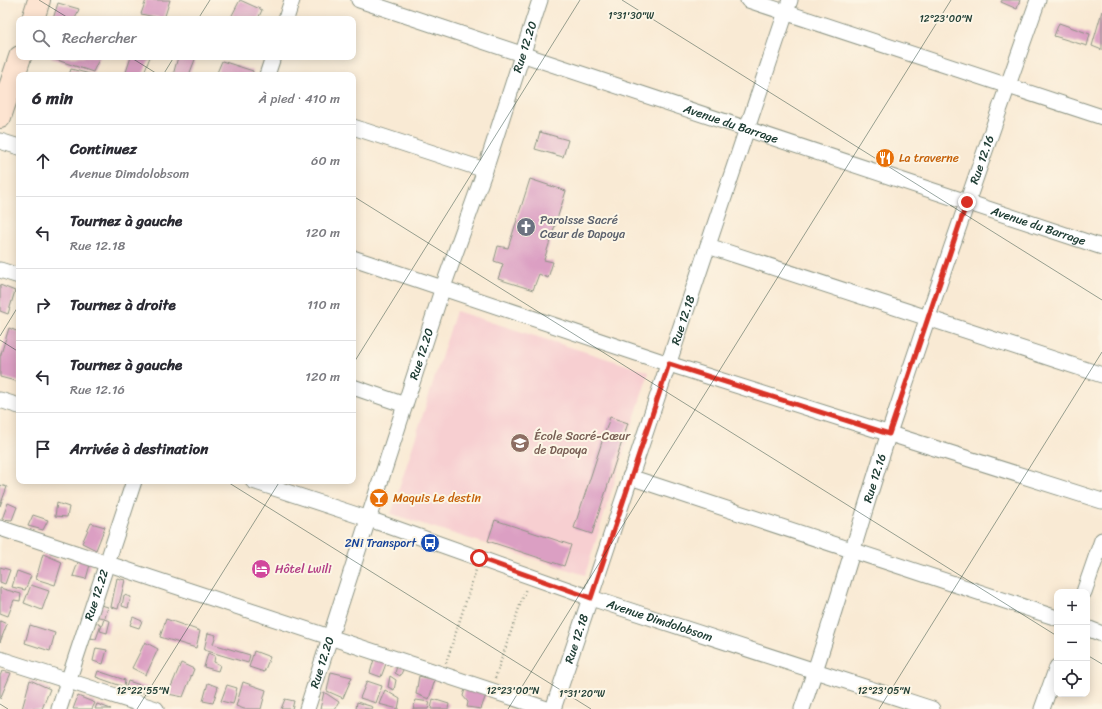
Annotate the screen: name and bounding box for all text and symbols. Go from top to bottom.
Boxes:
text: 1°31'30"W [608,7,654,25]
text: 12°23'00"N [919,10,973,28]
search box [16,16,356,60]
street label: Rue 12.20 [506,18,544,76]
text: Rechercher [62,25,137,51]
icon: search [30,27,52,49]
text: 6 min [32,83,73,113]
text: À pied · 410 m [259,87,340,110]
street label: Avenue du Barrage [680,97,781,150]
street label: Rue 12.16 [963,132,1001,187]
text: Continuez [70,136,137,162]
restaurant icon: La traverne [874,147,896,169]
place label: La traverne [899,147,959,169]
text: 60 m [311,149,340,172]
icon: ahead [32,150,54,172]
text: Avenue Dimdolobsom [70,162,189,185]
route end [958,193,976,211]
street label: Avenue du Barrage [987,199,1089,252]
text: Tournez à gauche [70,208,182,234]
place label: Paroisse Sacré Cœur de Dapoya [540,209,626,245]
church icon: Paroisse Sacré Cœur de Dapoya [515,216,537,238]
text: 120 m [305,221,340,244]
icon: left [32,222,54,244]
text: Rue 12.18 [70,234,125,257]
text: Tournez à droite [70,292,176,318]
street label: Rue 12.18 [664,292,702,348]
text: 110 m [307,293,340,316]
icon: right [32,294,54,316]
street label: Rue 12.20 [403,325,440,383]
text: Tournez à gauche [70,352,182,378]
text: 120 m [305,365,340,388]
icon: left [32,366,54,388]
text: Rue 12.16 [70,378,125,401]
place label: École Sacré-Cœur de Dapoya [534,425,631,461]
school or university icon: École Sacré-Cœur de Dapoya [509,432,531,454]
text: Arrivée à destination [70,436,208,462]
icon: arrive [32,438,54,460]
street label: Rue 12.16 [857,451,893,506]
bar icon: Maquis Le destin [368,487,390,509]
place label: Maquis Le destin [393,487,481,509]
place label: 2Ni Transport [345,532,417,554]
bus stop icon: 2Ni Transport [419,532,441,554]
route start [470,549,488,567]
hotel icon: Hôtel Lwili [250,558,272,580]
place label: Hôtel Lwili [275,558,332,580]
street label: Rue 12.22 [78,567,115,623]
map controls [1054,589,1090,697]
button: + [1054,589,1090,625]
street label: Avenue Dimdolobsom [603,593,716,648]
street label: Rue 12.18 [558,611,595,667]
button: − [1054,625,1090,661]
street label: Rue 12.20 [303,633,341,691]
button: locate [1054,661,1090,697]
text: 12°22'55"N [117,682,170,700]
text: 12°23'00"N [486,682,540,700]
text: 12°23'05"N [858,682,910,700]
text: 1°31'20"W [559,685,605,703]

